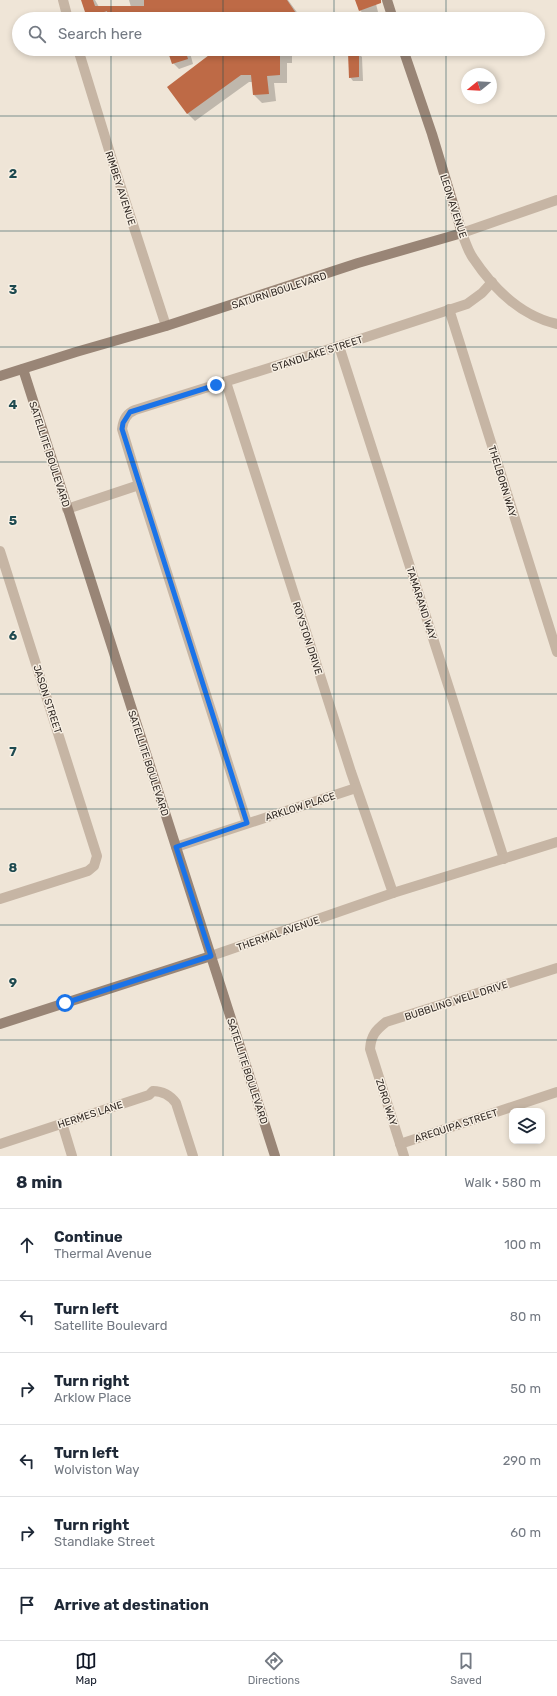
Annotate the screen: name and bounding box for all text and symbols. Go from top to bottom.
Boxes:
search box [12,12,545,56]
icon: search [26,23,48,45]
text: Search here [58,25,142,43]
north arrow [461,68,497,104]
street label: RIMBEY AVENUE [102,150,138,227]
text: 2 [9,166,17,181]
street label: LEON AVENUE [437,173,469,240]
street label: SATURN BOULEVARD [230,270,328,312]
text: 3 [9,282,18,297]
street label: STANDLAKE STREET [270,334,365,374]
route end [207,376,225,394]
text: 4 [9,397,18,412]
street label: SATELLITE BOULEVARD [26,400,72,509]
street label: THELBORN WAY [485,444,519,519]
text: 5 [9,513,17,528]
street label: TAMARAND WAY [404,565,439,642]
street label: ROYSTON DRIVE [290,600,324,676]
text: 6 [9,628,18,643]
street label: JASON STREET [30,663,64,735]
street label: SATELLITE BOULEVARD [125,709,171,818]
text: 7 [9,744,17,759]
street label: ARKLOW PLACE [264,790,337,824]
text: 8 [9,860,18,875]
street label: THERMAL AVENUE [235,914,321,954]
text: 9 [9,975,17,990]
street label: BUBBLING WELL DRIVE [403,979,509,1023]
route start [56,994,74,1012]
street label: SATELLITE BOULEVARD [224,1017,270,1126]
street label: ZORO WAY [373,1077,399,1128]
street label: HERMES LANE [56,1099,124,1131]
street label: AREQUIPA STREET [413,1107,500,1145]
map controls [509,1108,545,1144]
button: layers [509,1108,545,1144]
text: 8 min [16,1172,63,1192]
text: Walk · 580 m [464,1175,541,1190]
text: Continue [54,1228,123,1246]
icon: ahead [16,1234,38,1256]
text: 100 m [504,1237,541,1252]
text: Thermal Avenue [54,1246,152,1261]
text: Turn left [54,1300,119,1318]
icon: left [16,1306,38,1328]
text: 80 m [510,1309,541,1324]
text: Satellite Boulevard [54,1318,167,1333]
text: Turn right [54,1372,129,1390]
icon: right [16,1378,38,1400]
text: 50 m [510,1381,541,1396]
text: Arklow Place [54,1390,131,1405]
text: Turn left [54,1444,119,1462]
icon: left [16,1450,38,1472]
text: 290 m [503,1453,541,1468]
text: Wolviston Way [54,1462,139,1477]
text: Turn right [54,1516,129,1534]
icon: right [16,1522,38,1544]
text: 60 m [510,1525,541,1540]
text: Standlake Street [54,1534,155,1549]
icon: arrive [16,1594,38,1616]
text: Arrive at destination [54,1596,209,1614]
tab: Map [75,1650,97,1687]
tab: Directions [248,1650,300,1687]
tab: Saved [450,1650,482,1687]

